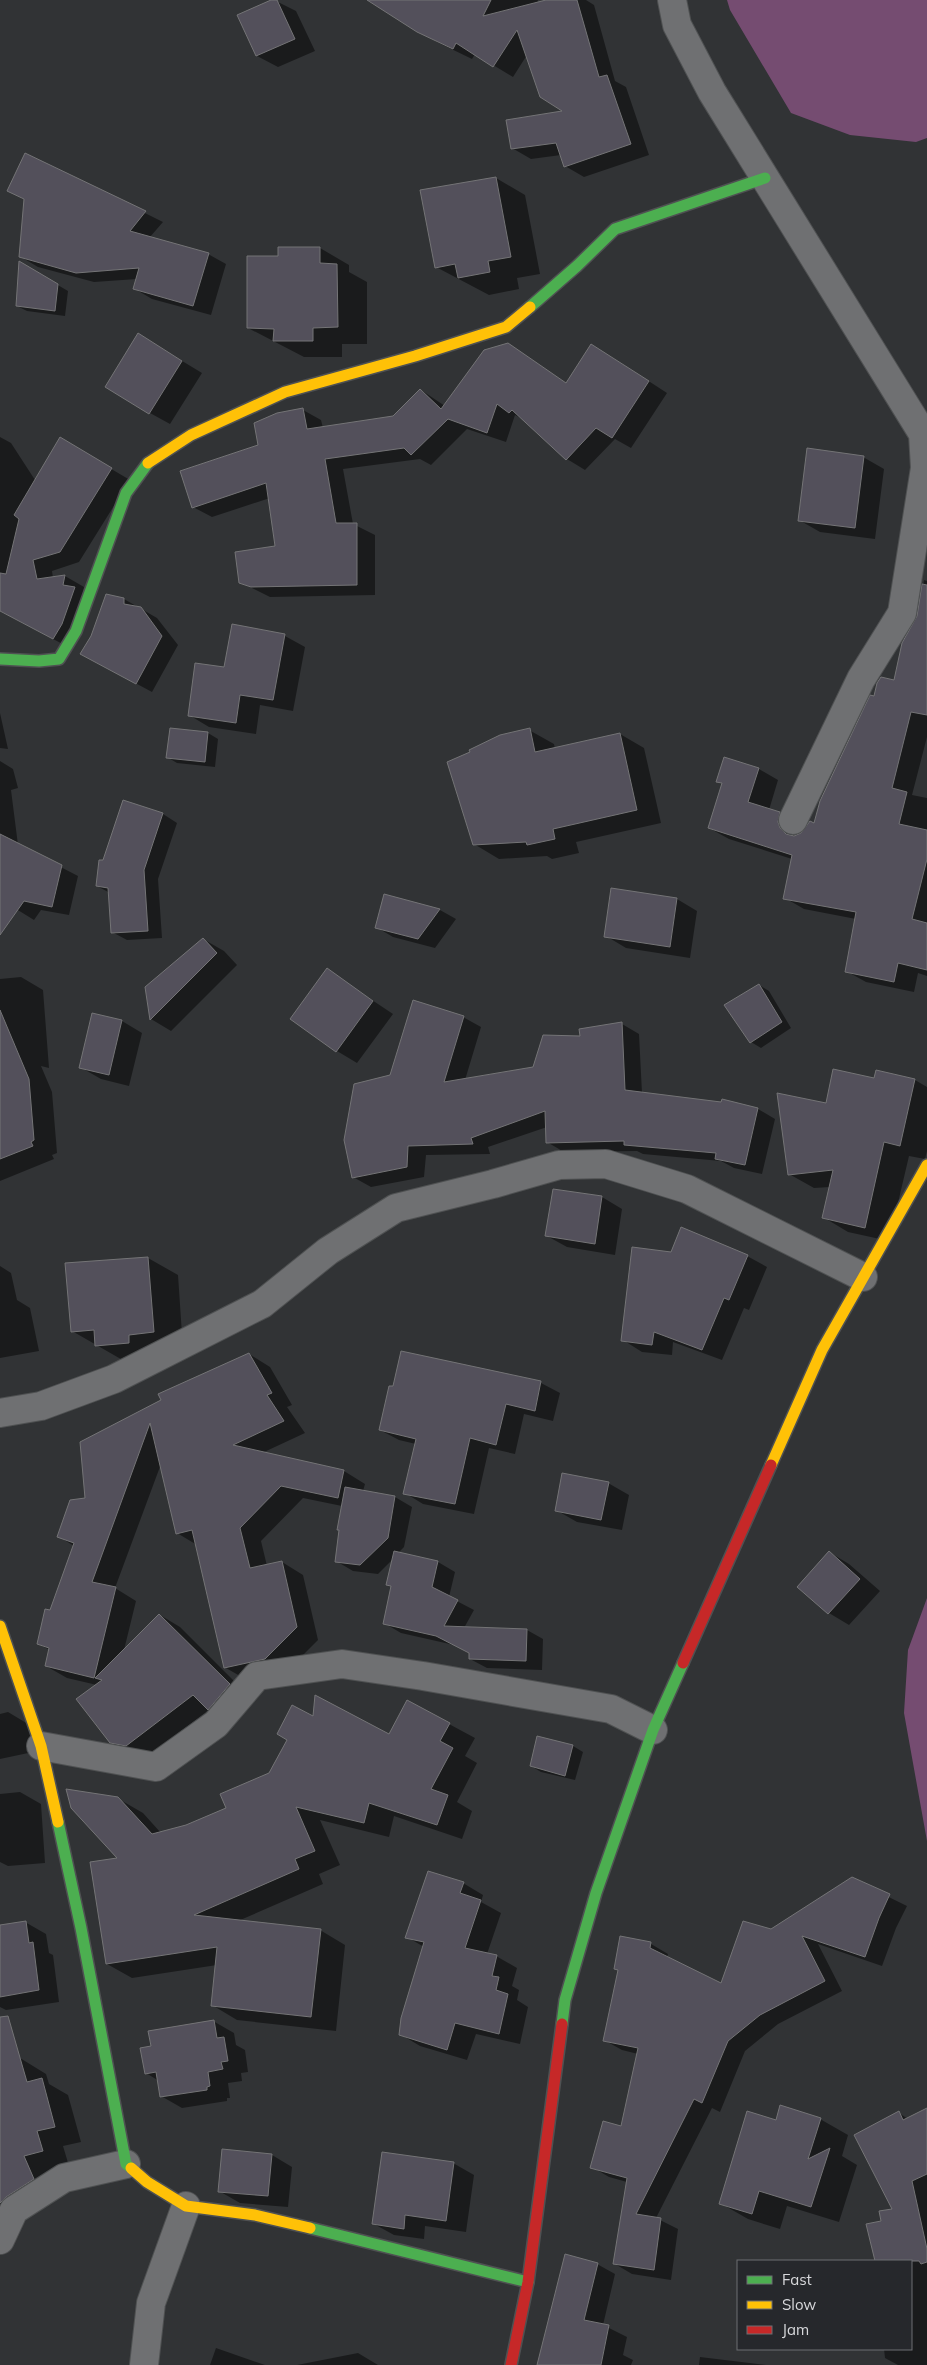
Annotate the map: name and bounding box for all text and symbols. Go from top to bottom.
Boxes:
legend [737,2260,912,2350]
text: Fast [782,2270,812,2289]
text: Slow [782,2295,816,2314]
text: Jam [782,2320,809,2339]

